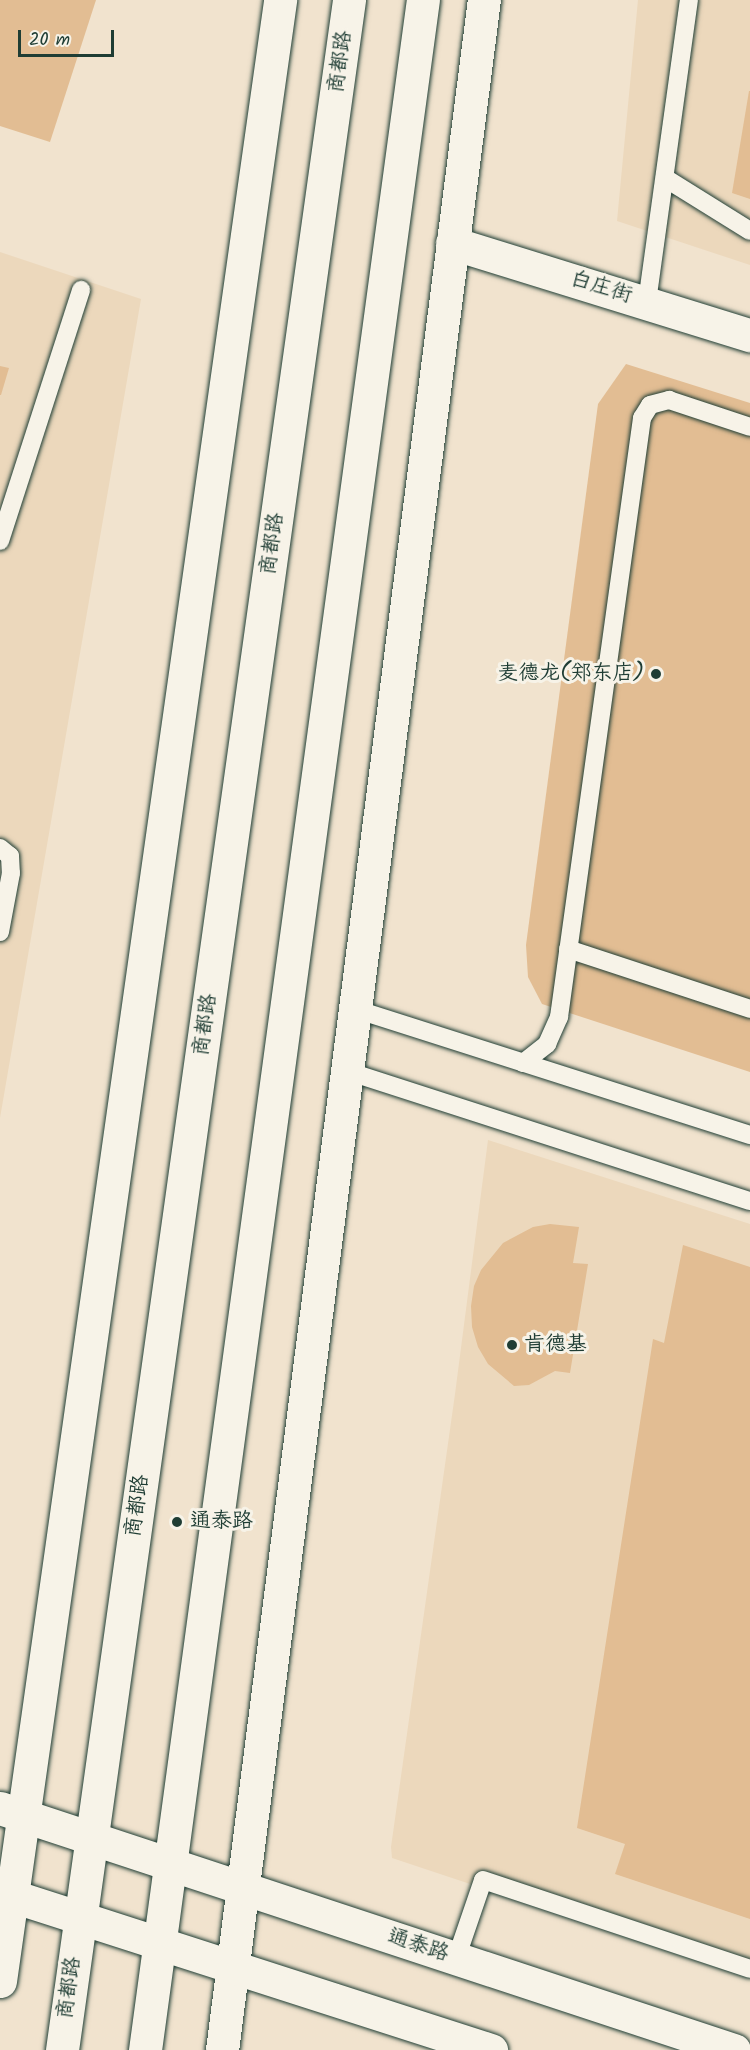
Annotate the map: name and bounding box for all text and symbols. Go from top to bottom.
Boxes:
scale bar [21,18,117,56]
text: 20 m [29,26,70,55]
street label: 商都路 [324,29,358,95]
street label: 白庄街 [567,267,635,309]
street label: 商都路 [256,511,290,577]
place label: 麦德龙(郑东店) [497,661,644,687]
marker: 麦德龙(郑东店) [649,667,663,681]
street label: 商都路 [189,992,223,1058]
place label: 肯德基 [524,1332,587,1358]
marker: 肯德基 [505,1338,519,1352]
street label: 商都路 [121,1473,155,1539]
place label: 通泰路 [190,1509,253,1535]
marker: 通泰路 [168,1513,186,1531]
street label: 通泰路 [384,1924,452,1968]
street label: 商都路 [53,1955,87,2021]

